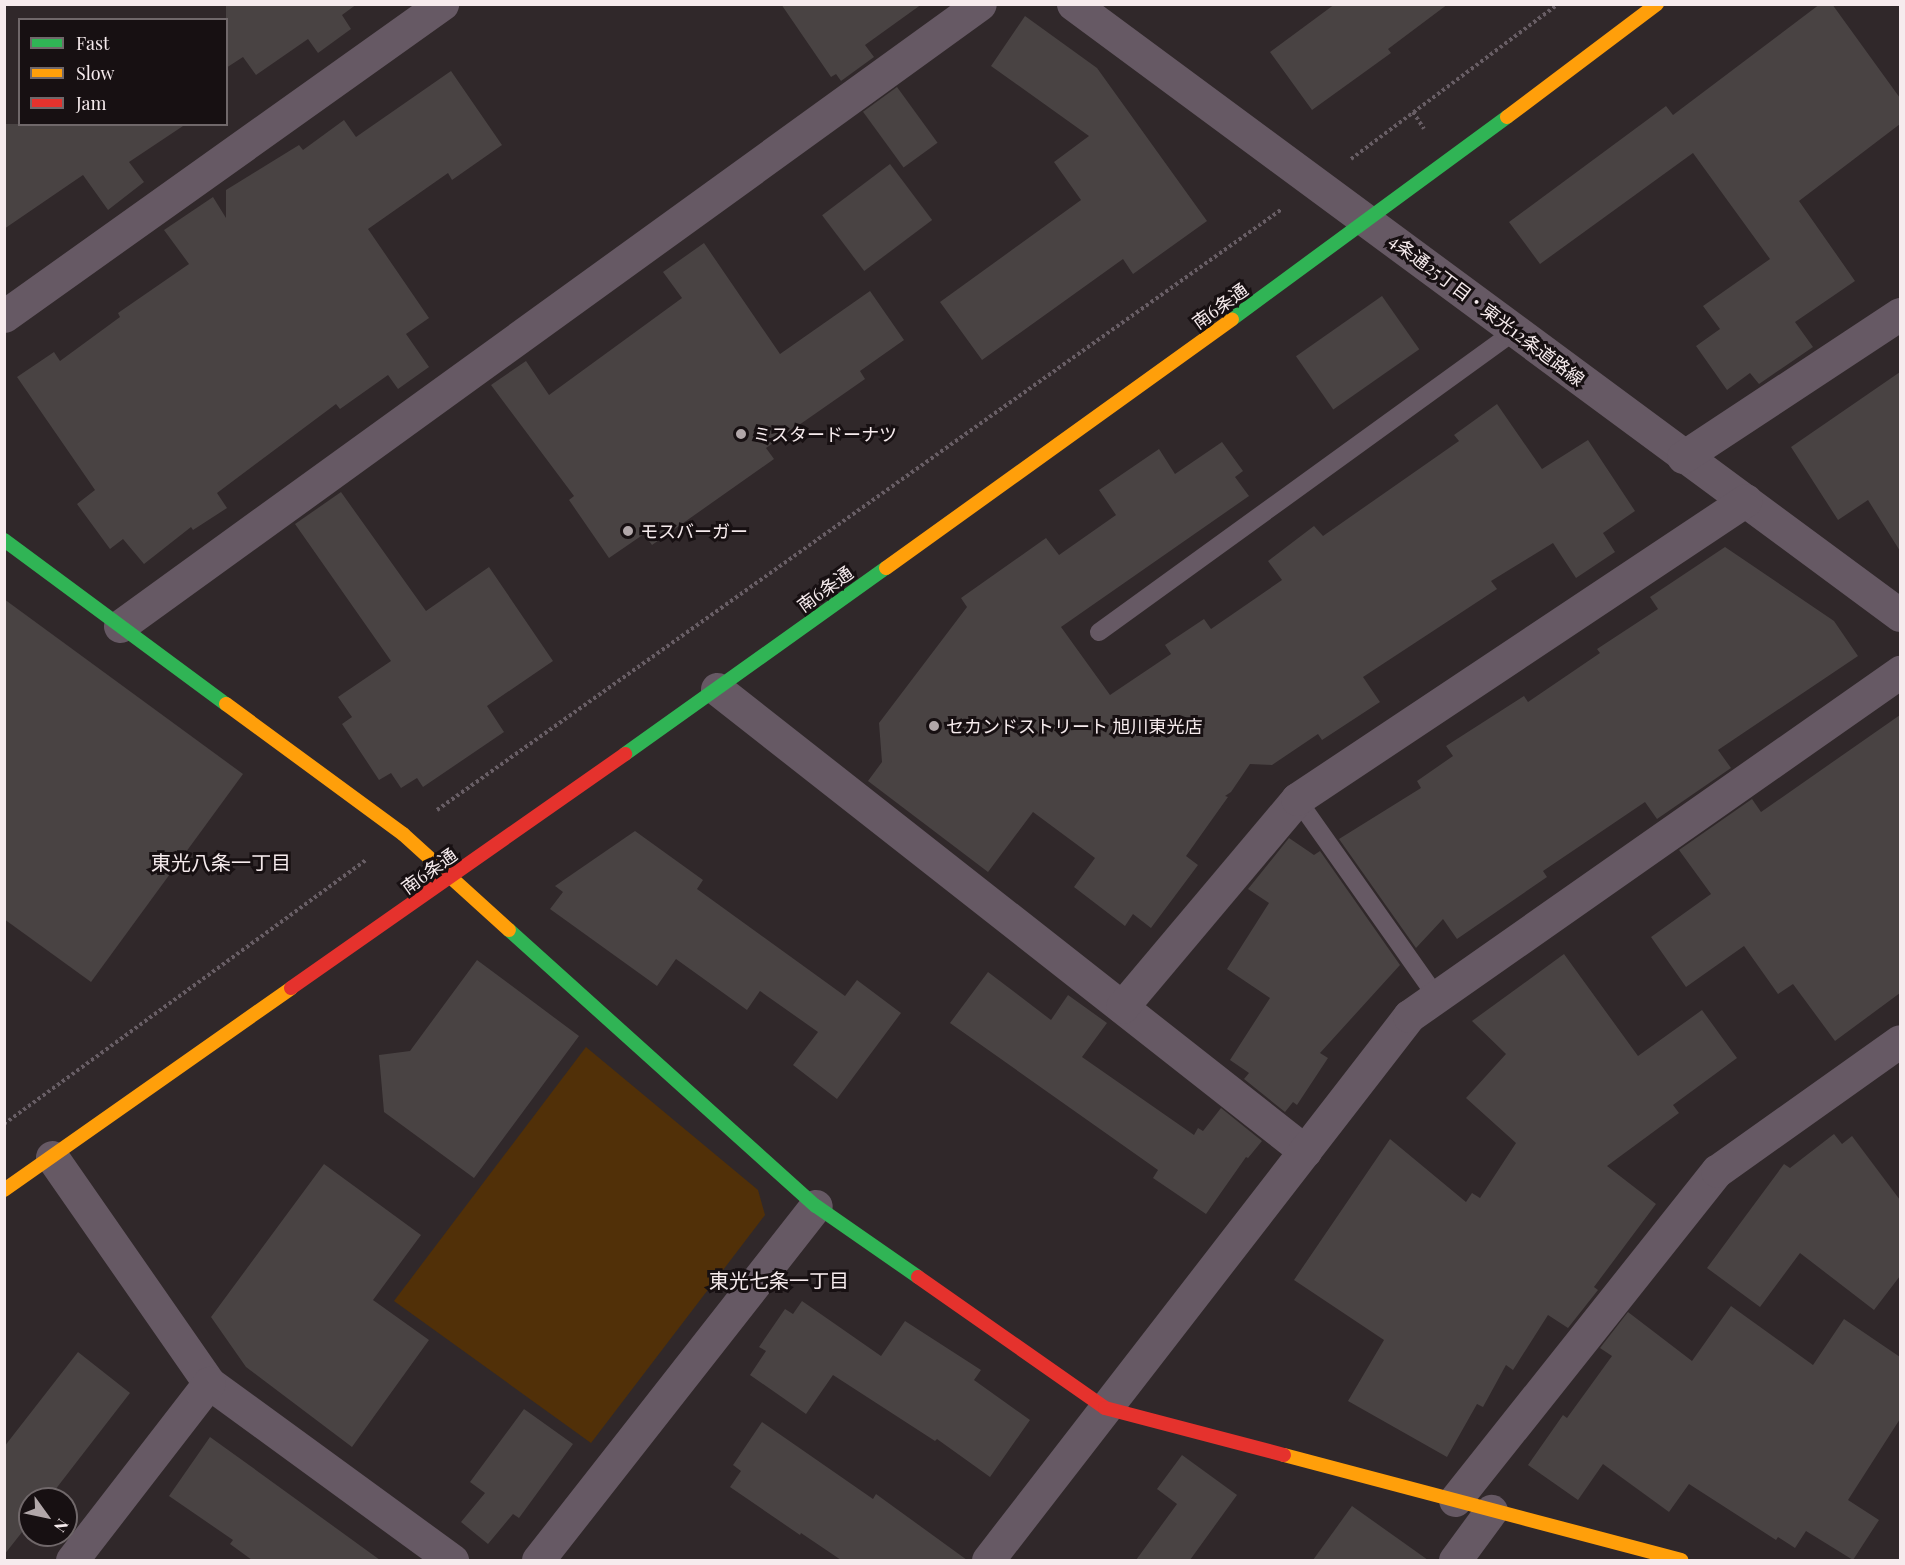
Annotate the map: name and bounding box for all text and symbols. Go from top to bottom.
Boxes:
legend [18,18,228,126]
text: Fast [76,31,109,55]
text: Slow [76,61,114,85]
text: Jam [76,91,106,115]
street label: 4条通25丁目・東光12条道路線 [1385,230,1589,390]
street label: 南6条通 [1188,279,1252,333]
place label: ミスタードーナツ [753,423,897,445]
marker: ミスタードーナツ [734,427,748,441]
place label: モスバーガー [640,520,748,542]
marker: モスバーガー [621,524,635,538]
street label: 南6条通 [793,562,857,616]
place label: セカンドストリート 旭川東光店 [946,715,1202,737]
marker: セカンドストリート 旭川東光店 [927,719,941,733]
street label: 南6条通 [397,844,461,898]
district label: 東光八条一丁目 [151,849,291,873]
district label: 東光七条一丁目 [709,1267,849,1291]
north arrow [18,1487,78,1547]
text: N [50,1515,74,1537]

